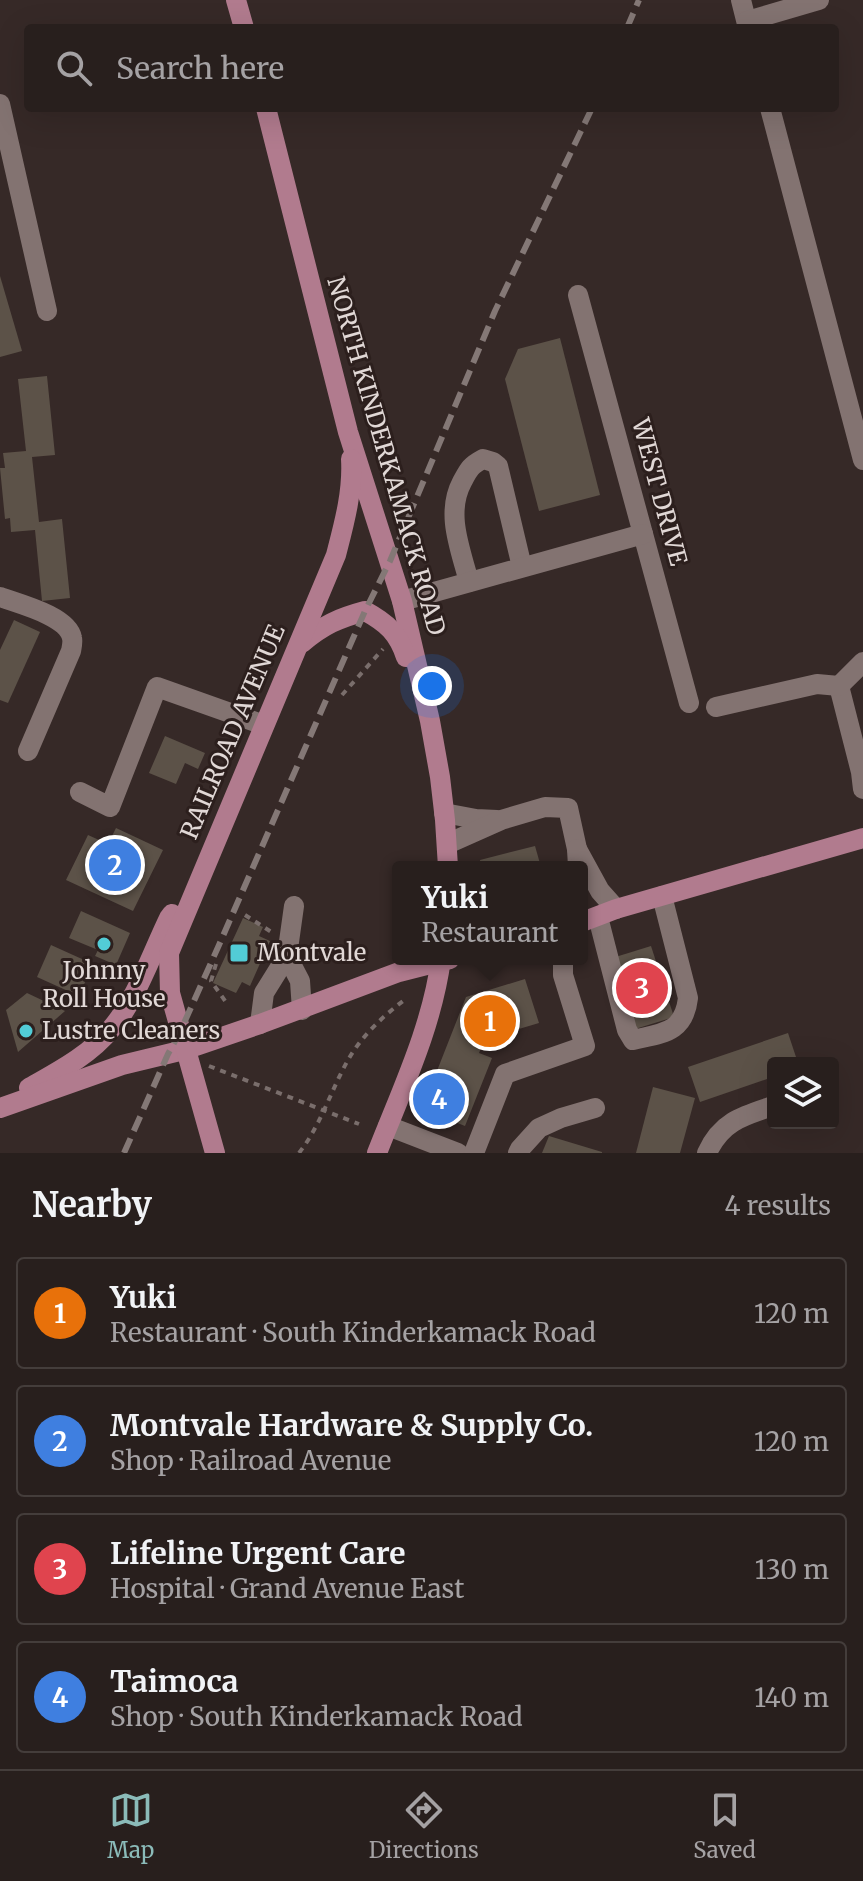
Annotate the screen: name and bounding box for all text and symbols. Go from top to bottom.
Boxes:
search box [24,24,839,112]
icon: search [52,46,96,90]
text: Search here [116,49,284,87]
street label: NORTH KINDERKAMACK ROAD [320,273,453,639]
street label: WEST DRIVE [625,414,694,570]
street label: RAILROAD AVENUE [173,619,292,844]
your location [412,666,452,706]
pin: 2 [89,835,141,895]
popup [392,861,588,965]
text: Yuki [422,878,488,916]
text: Restaurant [422,916,558,949]
marker: Johnny Roll House [95,935,113,953]
place label: Montvale [257,937,366,968]
marker: Montvale [228,942,250,964]
place label: Johnny Roll House [42,955,166,1014]
pin: 3 [616,958,668,1018]
pin: 1 [464,991,516,1051]
place label: Lustre Cleaners [42,1015,220,1046]
marker: Lustre Cleaners [17,1022,35,1040]
map controls [767,1057,839,1129]
button: layers [767,1057,839,1129]
pin: 4 [413,1069,465,1129]
text: Nearby [32,1184,152,1226]
text: 4 results [724,1189,831,1222]
text: Yuki [110,1278,177,1316]
text: 1 [54,1297,66,1330]
text: 120 m [754,1297,829,1330]
text: Restaurant · South Kinderkamack Road [110,1316,596,1349]
text: Montvale Hardware & Supply Co. [110,1406,593,1444]
text: 2 [52,1425,68,1458]
text: 120 m [754,1425,829,1458]
text: Shop · Railroad Avenue [110,1444,391,1477]
text: Lifeline Urgent Care [110,1534,405,1572]
text: 3 [53,1553,67,1586]
text: 130 m [755,1553,829,1586]
text: Hospital · Grand Avenue East [110,1572,464,1605]
text: Taimoca [110,1662,239,1700]
text: 4 [52,1681,68,1714]
text: 140 m [754,1681,829,1714]
text: Shop · South Kinderkamack Road [110,1700,523,1733]
tab: Map [107,1788,154,1864]
tab: Directions [369,1788,479,1864]
tab: Saved [693,1788,756,1864]

